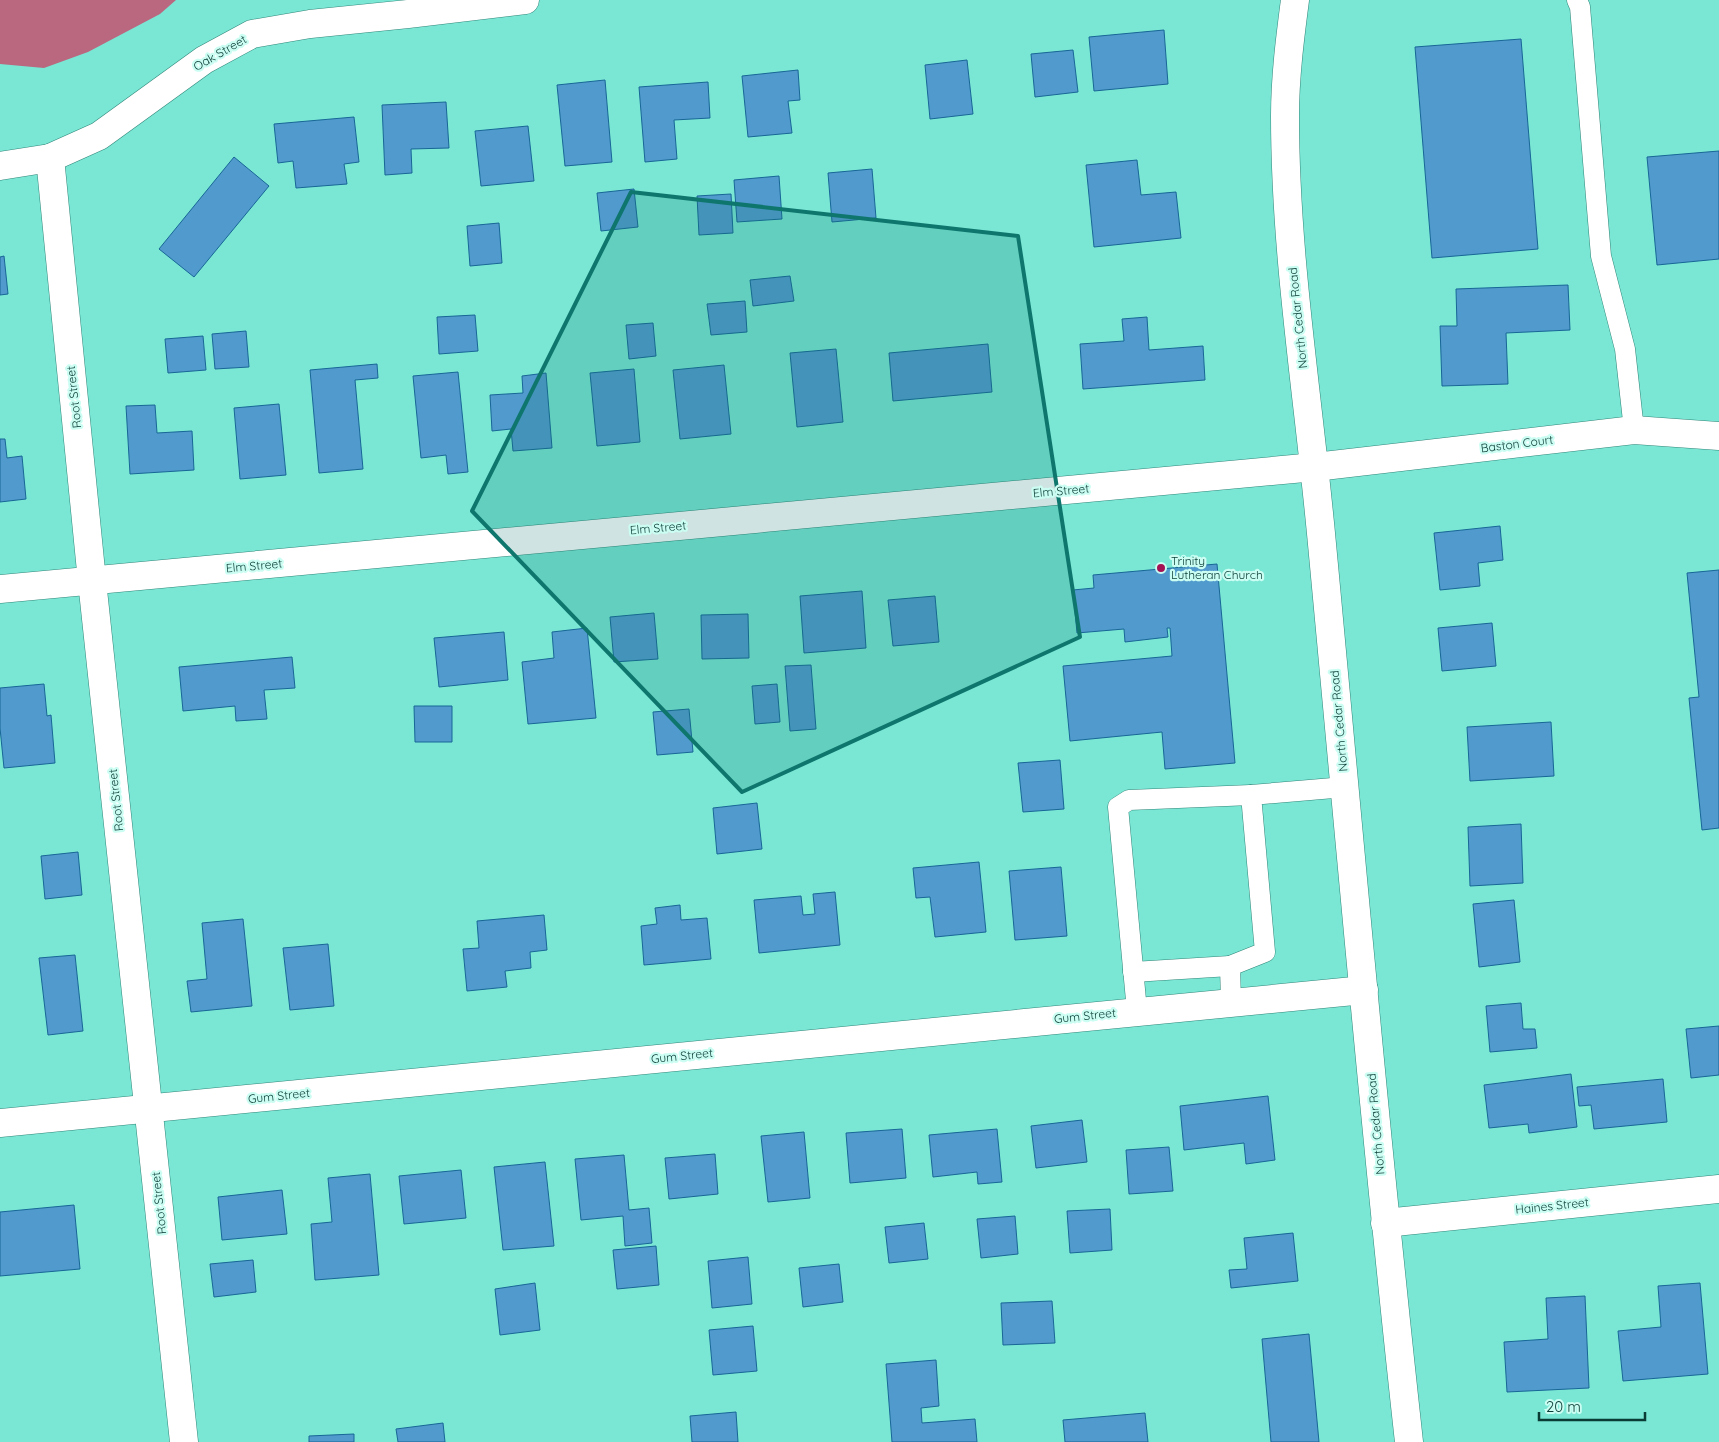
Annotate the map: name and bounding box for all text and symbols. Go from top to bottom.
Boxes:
street label: Oak Street [190,31,249,74]
street label: North Cedar Road [1285,267,1310,369]
street label: Root Street [63,365,84,429]
street label: Baston Court [1480,432,1554,455]
street label: Elm Street [1032,481,1090,500]
street label: Elm Street [629,518,687,537]
place label: Trinity Lutheran Church [1171,553,1263,582]
street label: Elm Street [225,556,283,575]
marker: Trinity Lutheran Church [1155,562,1167,574]
street label: North Cedar Road [1327,670,1350,772]
street label: Root Street [105,768,126,832]
street label: Gum Street [1053,1005,1117,1026]
street label: Gum Street [650,1045,714,1066]
street label: North Cedar Road [1364,1073,1387,1175]
street label: Gum Street [247,1085,311,1106]
street label: Root Street [148,1171,169,1235]
street label: Haines Street [1514,1194,1589,1217]
scale bar [1539,1390,1645,1422]
text: 20 m [1546,1397,1581,1416]

